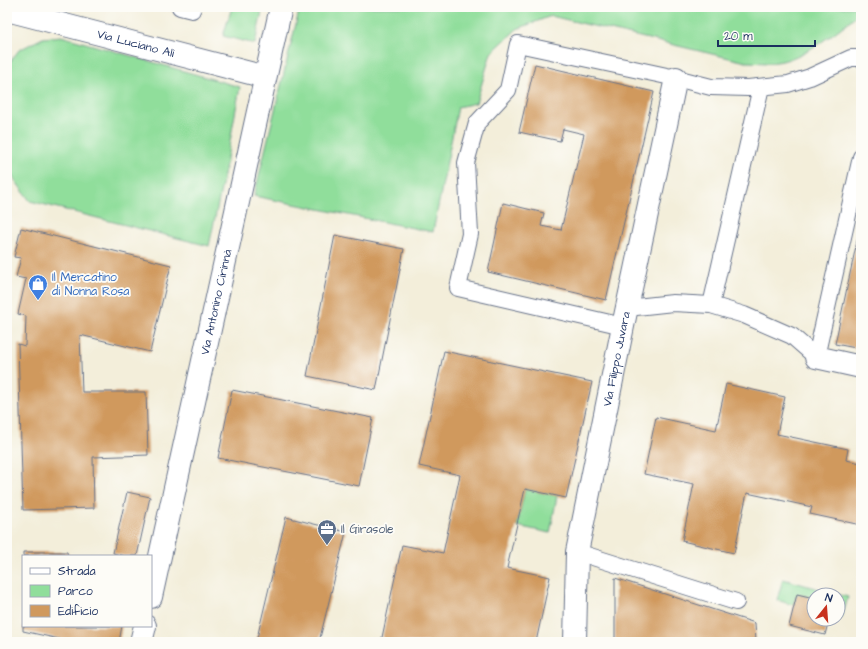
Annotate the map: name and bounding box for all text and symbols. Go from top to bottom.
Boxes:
scale bar [718,22,815,48]
street label: Via Luciano Alì [95,25,176,62]
text: 20 m [724,28,753,45]
street label: Via Antonino Cirinnà [196,248,236,357]
place label: Il Mercatino di Nonna Rosa [52,269,129,300]
shop icon: Il Mercatino di Nonna Rosa [27,273,49,301]
street label: Via Filippo Juvara [598,310,634,408]
office icon: Il Girasole [316,518,338,546]
place label: Il Girasole [341,521,394,538]
legend [22,555,152,627]
text: Strada [58,563,96,580]
text: Parco [58,583,93,600]
north arrow [806,587,846,627]
text: N [823,590,834,606]
text: Edificio [58,603,98,620]

